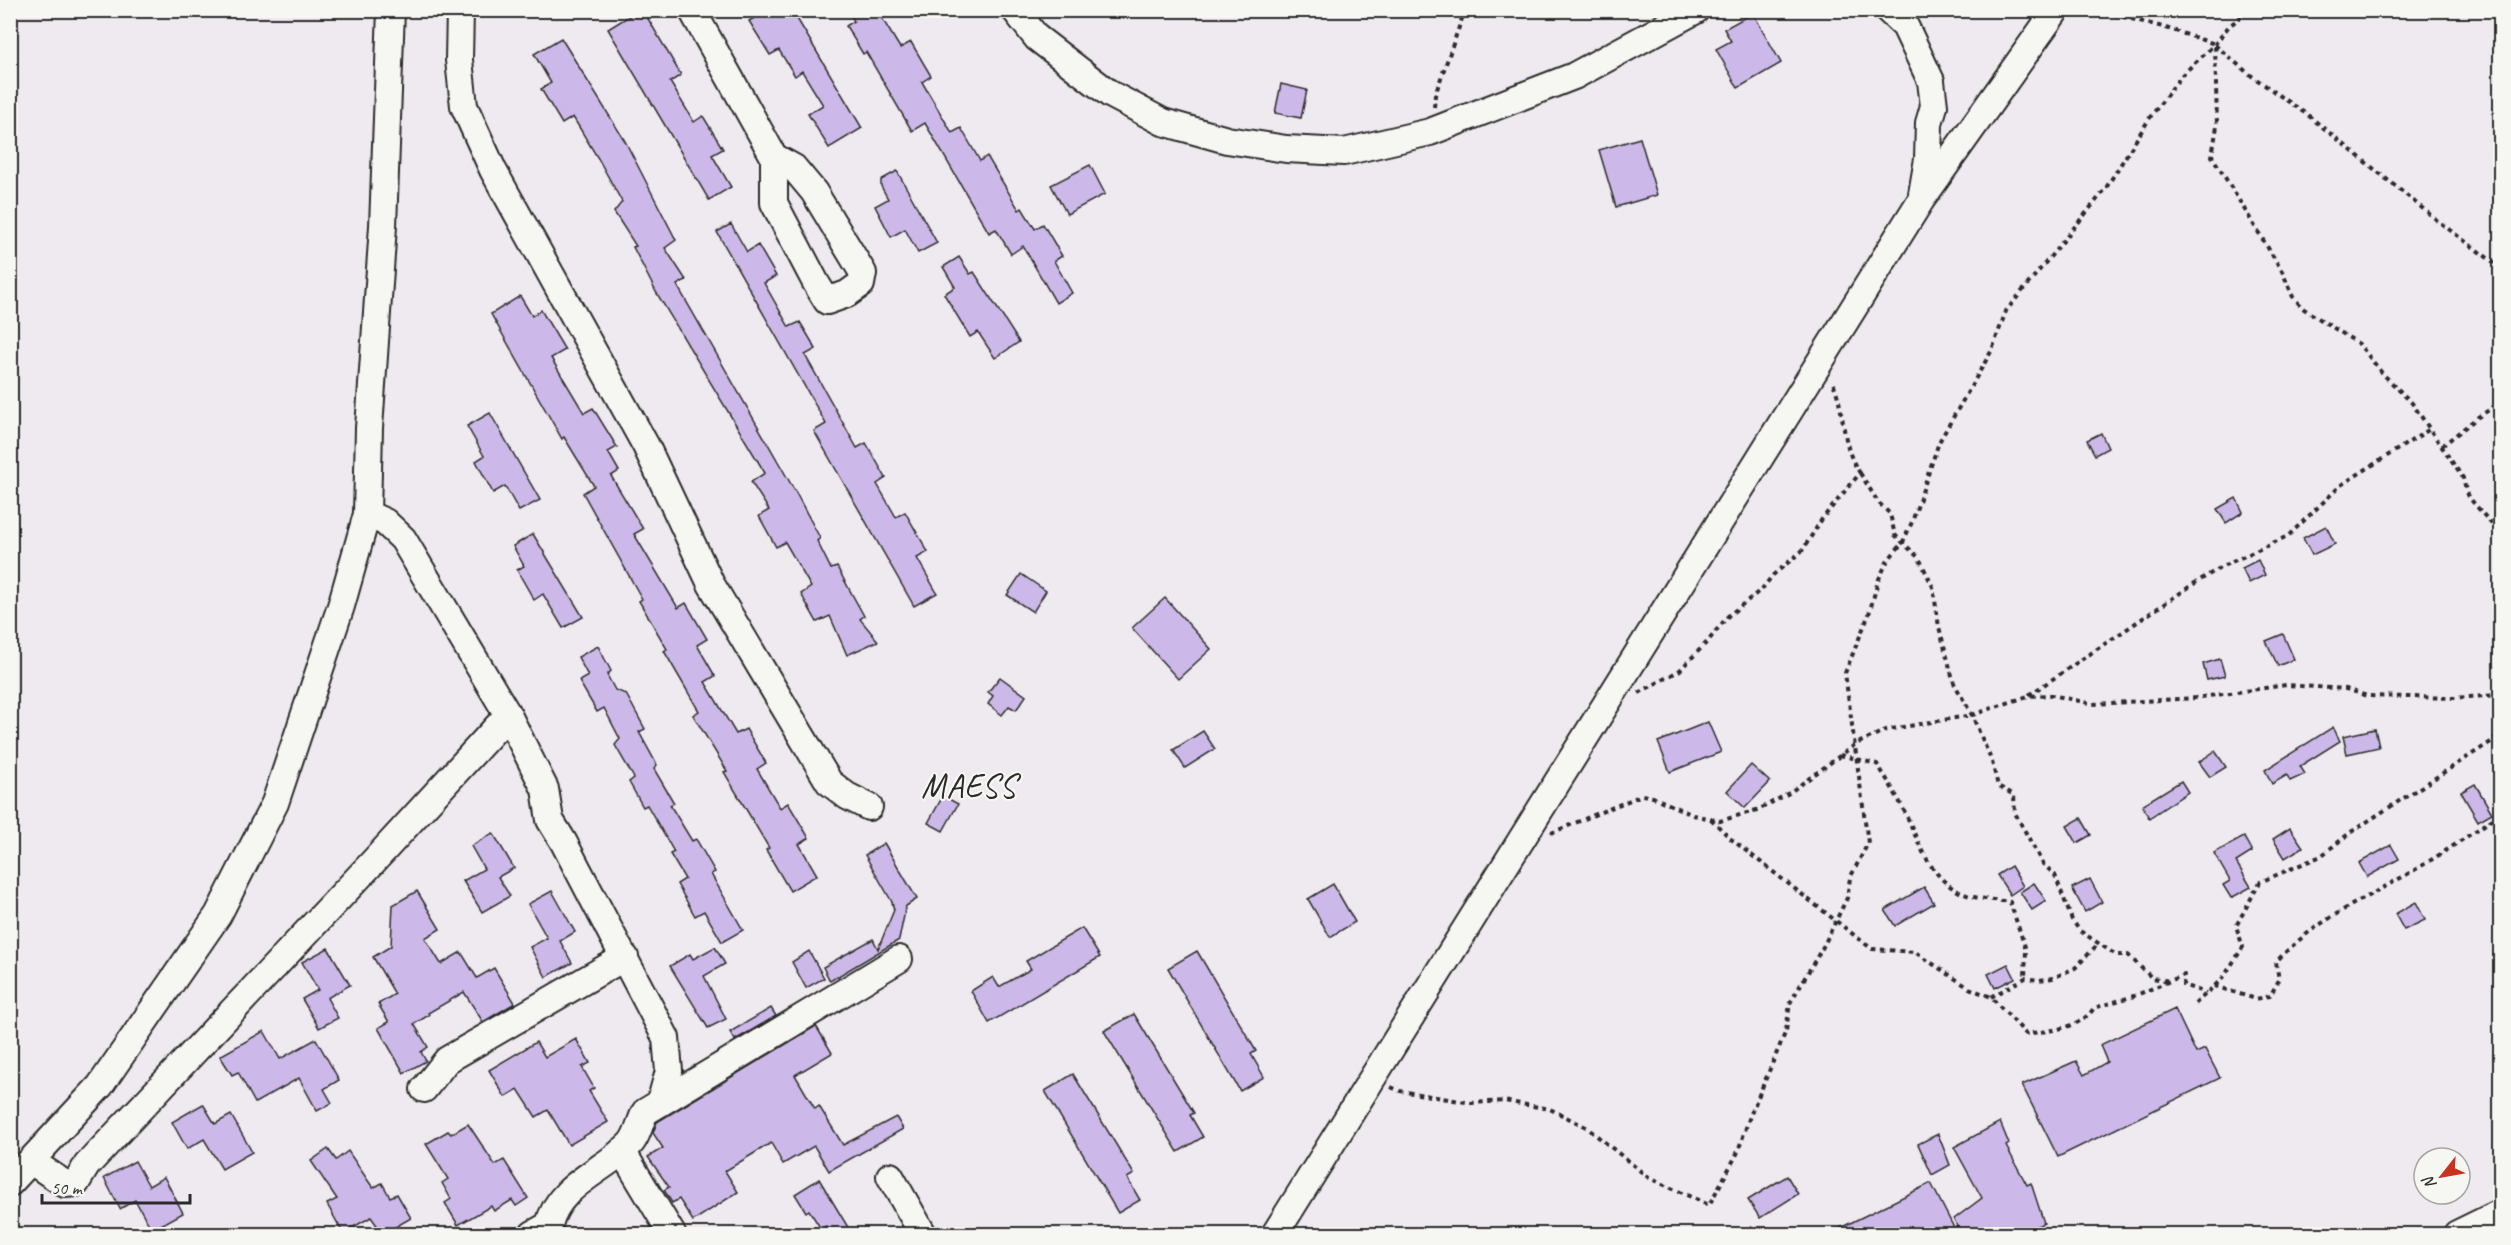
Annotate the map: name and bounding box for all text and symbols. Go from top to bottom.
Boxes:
district label: MAESS [921,765,1021,807]
north arrow [2412,1146,2472,1206]
scale bar [42,1167,190,1205]
text: N [2417,1171,2441,1193]
text: 50 m [51,1177,84,1199]

